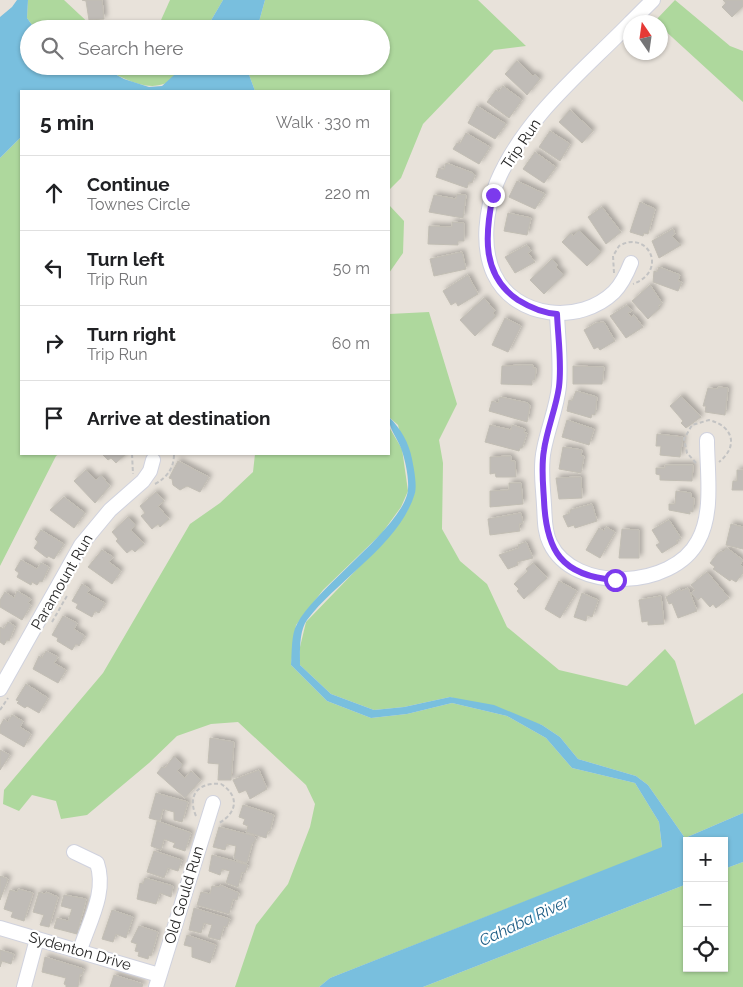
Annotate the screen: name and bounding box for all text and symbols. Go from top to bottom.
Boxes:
north arrow [623,15,668,60]
search box [20,20,390,75]
icon: search [38,34,66,62]
text: Search here [78,37,184,59]
text: 5 min [40,110,94,135]
text: Walk · 330 m [276,113,370,132]
street label: Trip Run [498,115,544,173]
text: Continue [87,173,170,195]
icon: ahead [40,179,68,207]
text: 220 m [325,184,370,203]
route end [482,184,505,207]
text: Townes Circle [87,195,190,214]
text: Turn left [87,248,164,270]
icon: left [40,254,68,282]
text: 50 m [333,259,370,278]
text: Trip Run [87,270,148,289]
text: Turn right [87,323,176,345]
icon: right [40,329,68,357]
text: 60 m [332,334,370,353]
text: Trip Run [87,345,148,364]
icon: arrive [40,404,68,432]
text: Arrive at destination [87,407,271,429]
street label: Paramount Run [27,531,97,633]
route start [604,569,627,592]
map controls [683,837,728,972]
button: + [683,837,728,882]
street label: Old Gould Run [161,844,207,946]
button: − [683,882,728,927]
water label: Cahaba River [476,892,572,950]
button: locate [683,927,728,972]
street label: Sydenton Drive [27,928,133,974]

